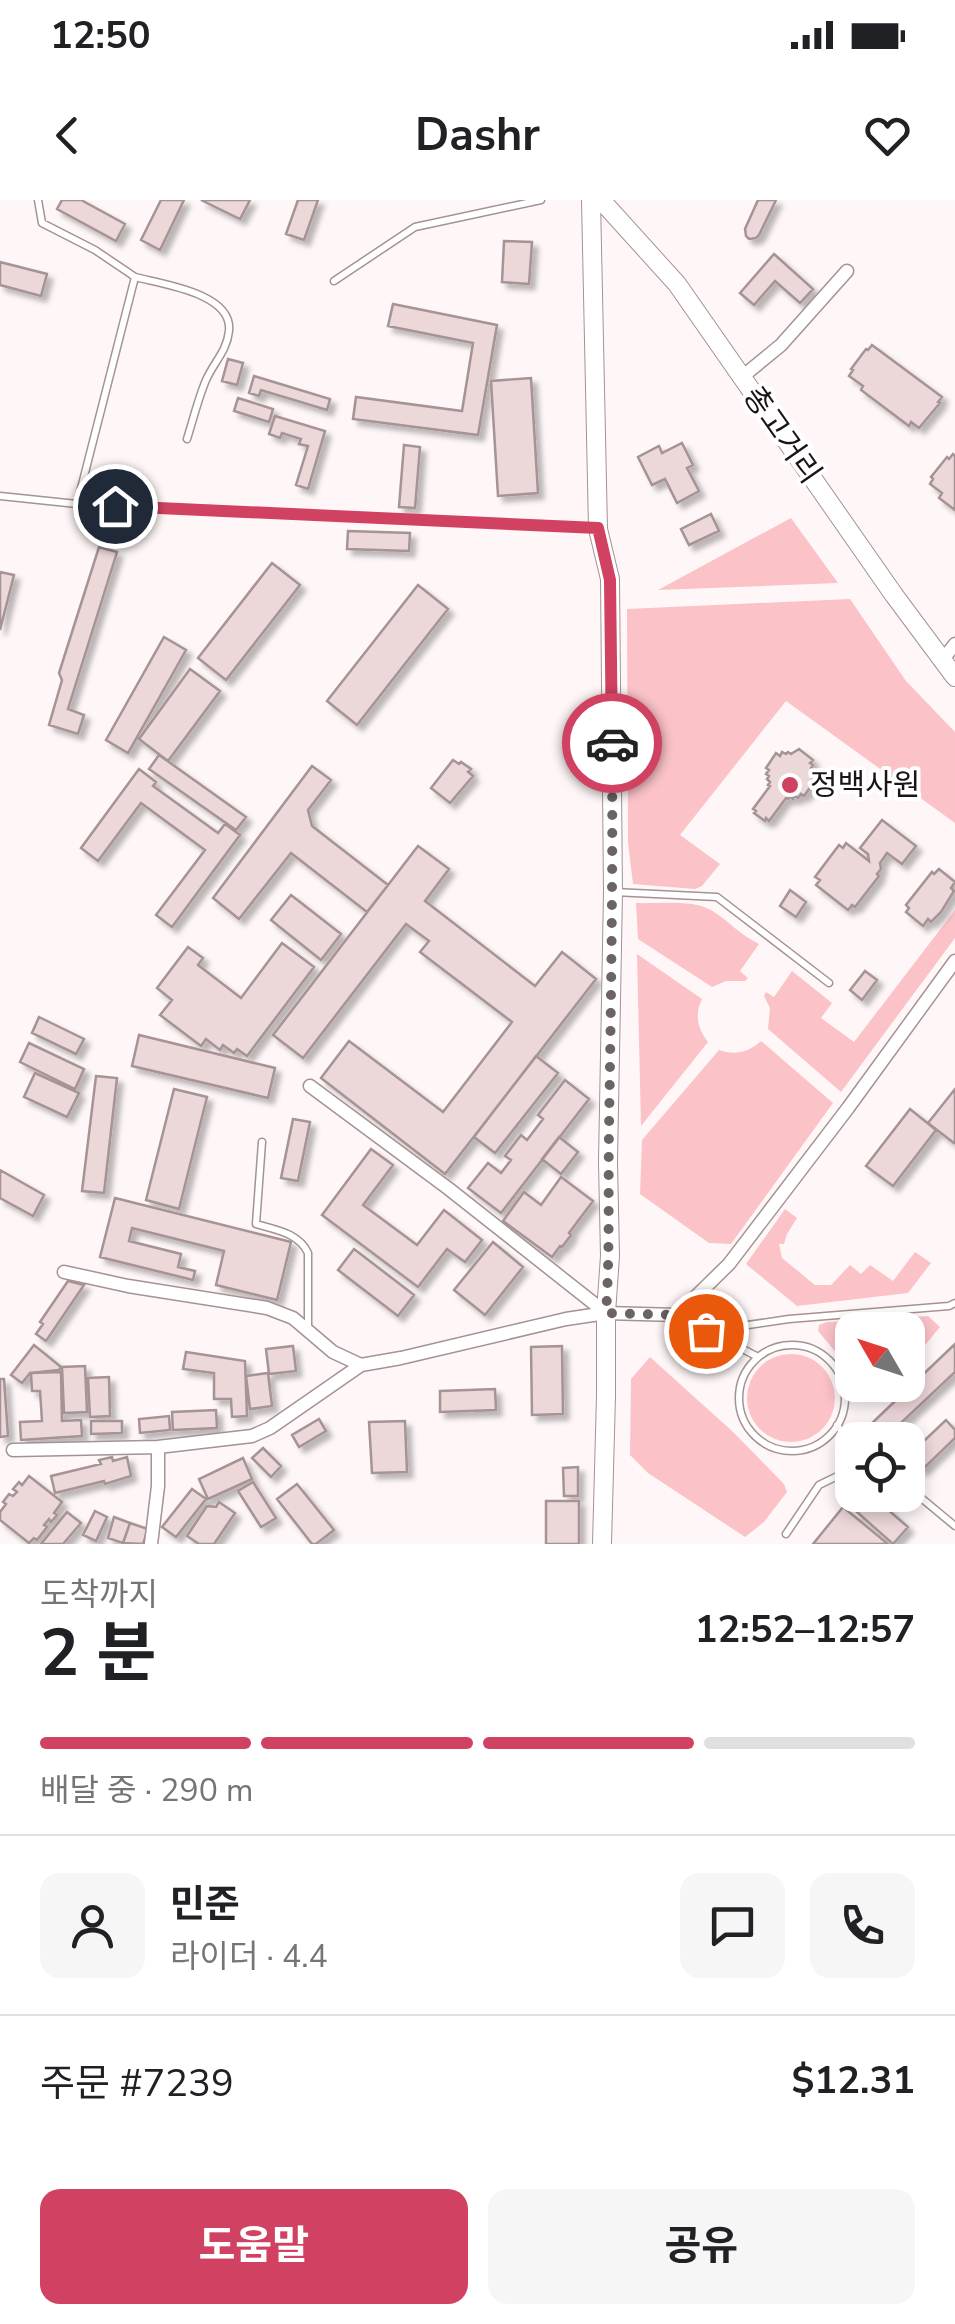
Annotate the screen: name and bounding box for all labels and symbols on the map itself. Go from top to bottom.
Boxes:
street label: 총고거리 [734,378,830,492]
pin [73,464,158,549]
courier [562,693,662,793]
place label: 정백사원 [810,765,920,806]
marker: 정백사원 [779,774,801,796]
pin [664,1289,749,1374]
north arrow [835,1312,925,1402]

